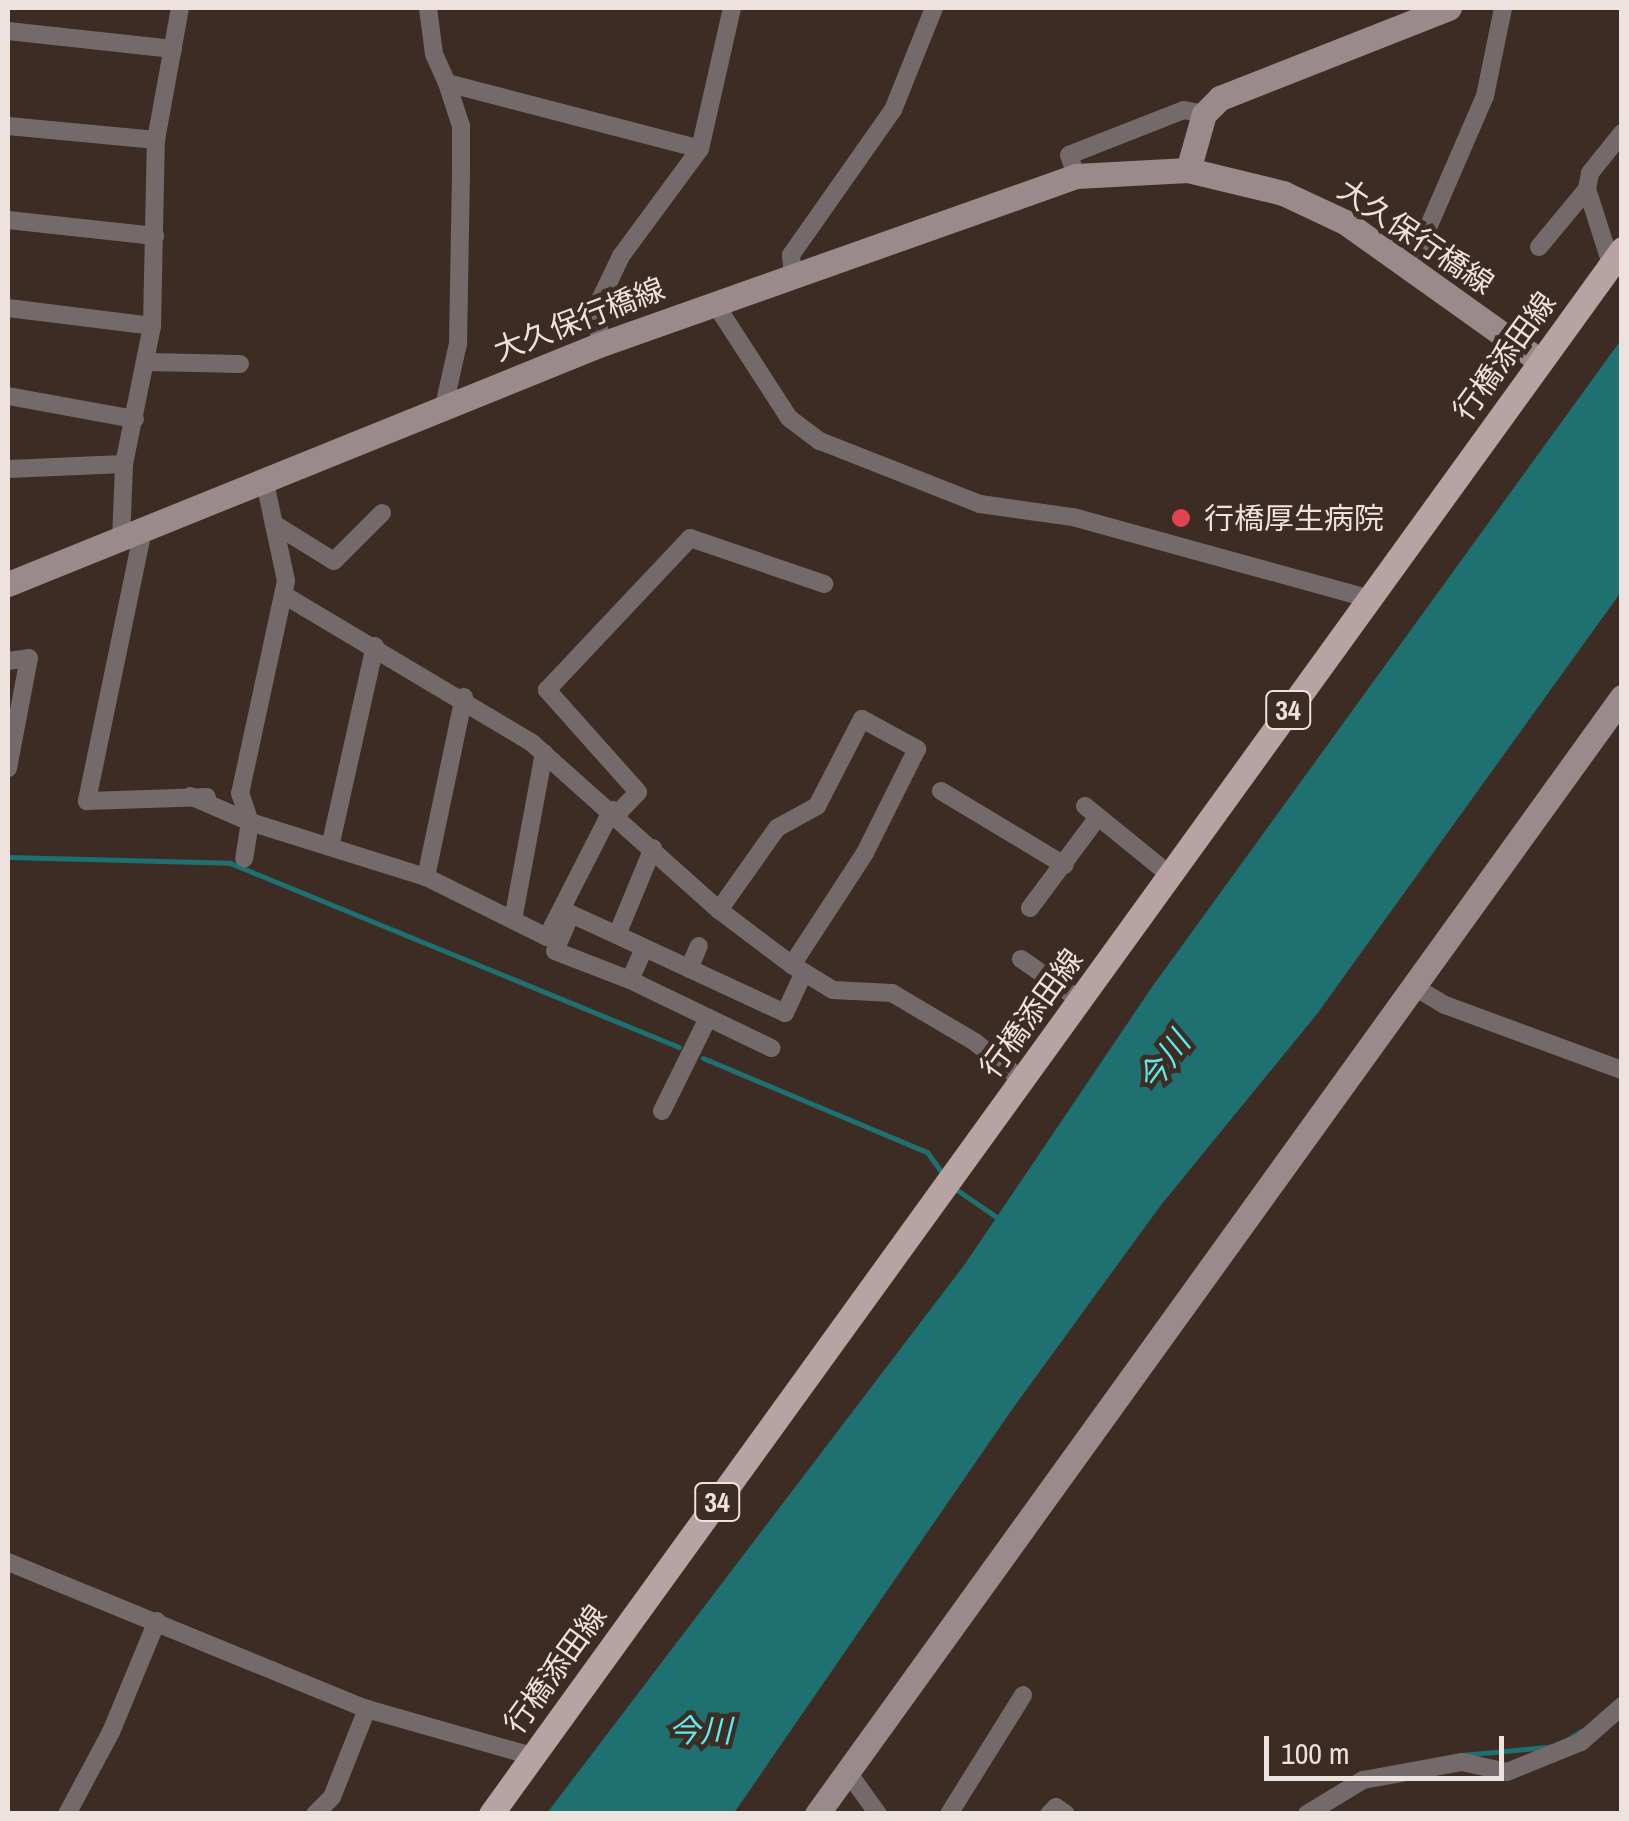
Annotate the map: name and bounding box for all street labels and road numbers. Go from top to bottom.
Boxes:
street label: 大久保行橋線 [1331,171,1501,301]
street label: 大久保行橋線 [489,270,669,368]
street label: 行橋添田線 [1445,285,1563,427]
road number: 34 [1263,687,1313,733]
street label: 行橋添田線 [972,942,1090,1084]
road number: 34 [692,1479,742,1525]
street label: 行橋添田線 [496,1598,614,1740]

